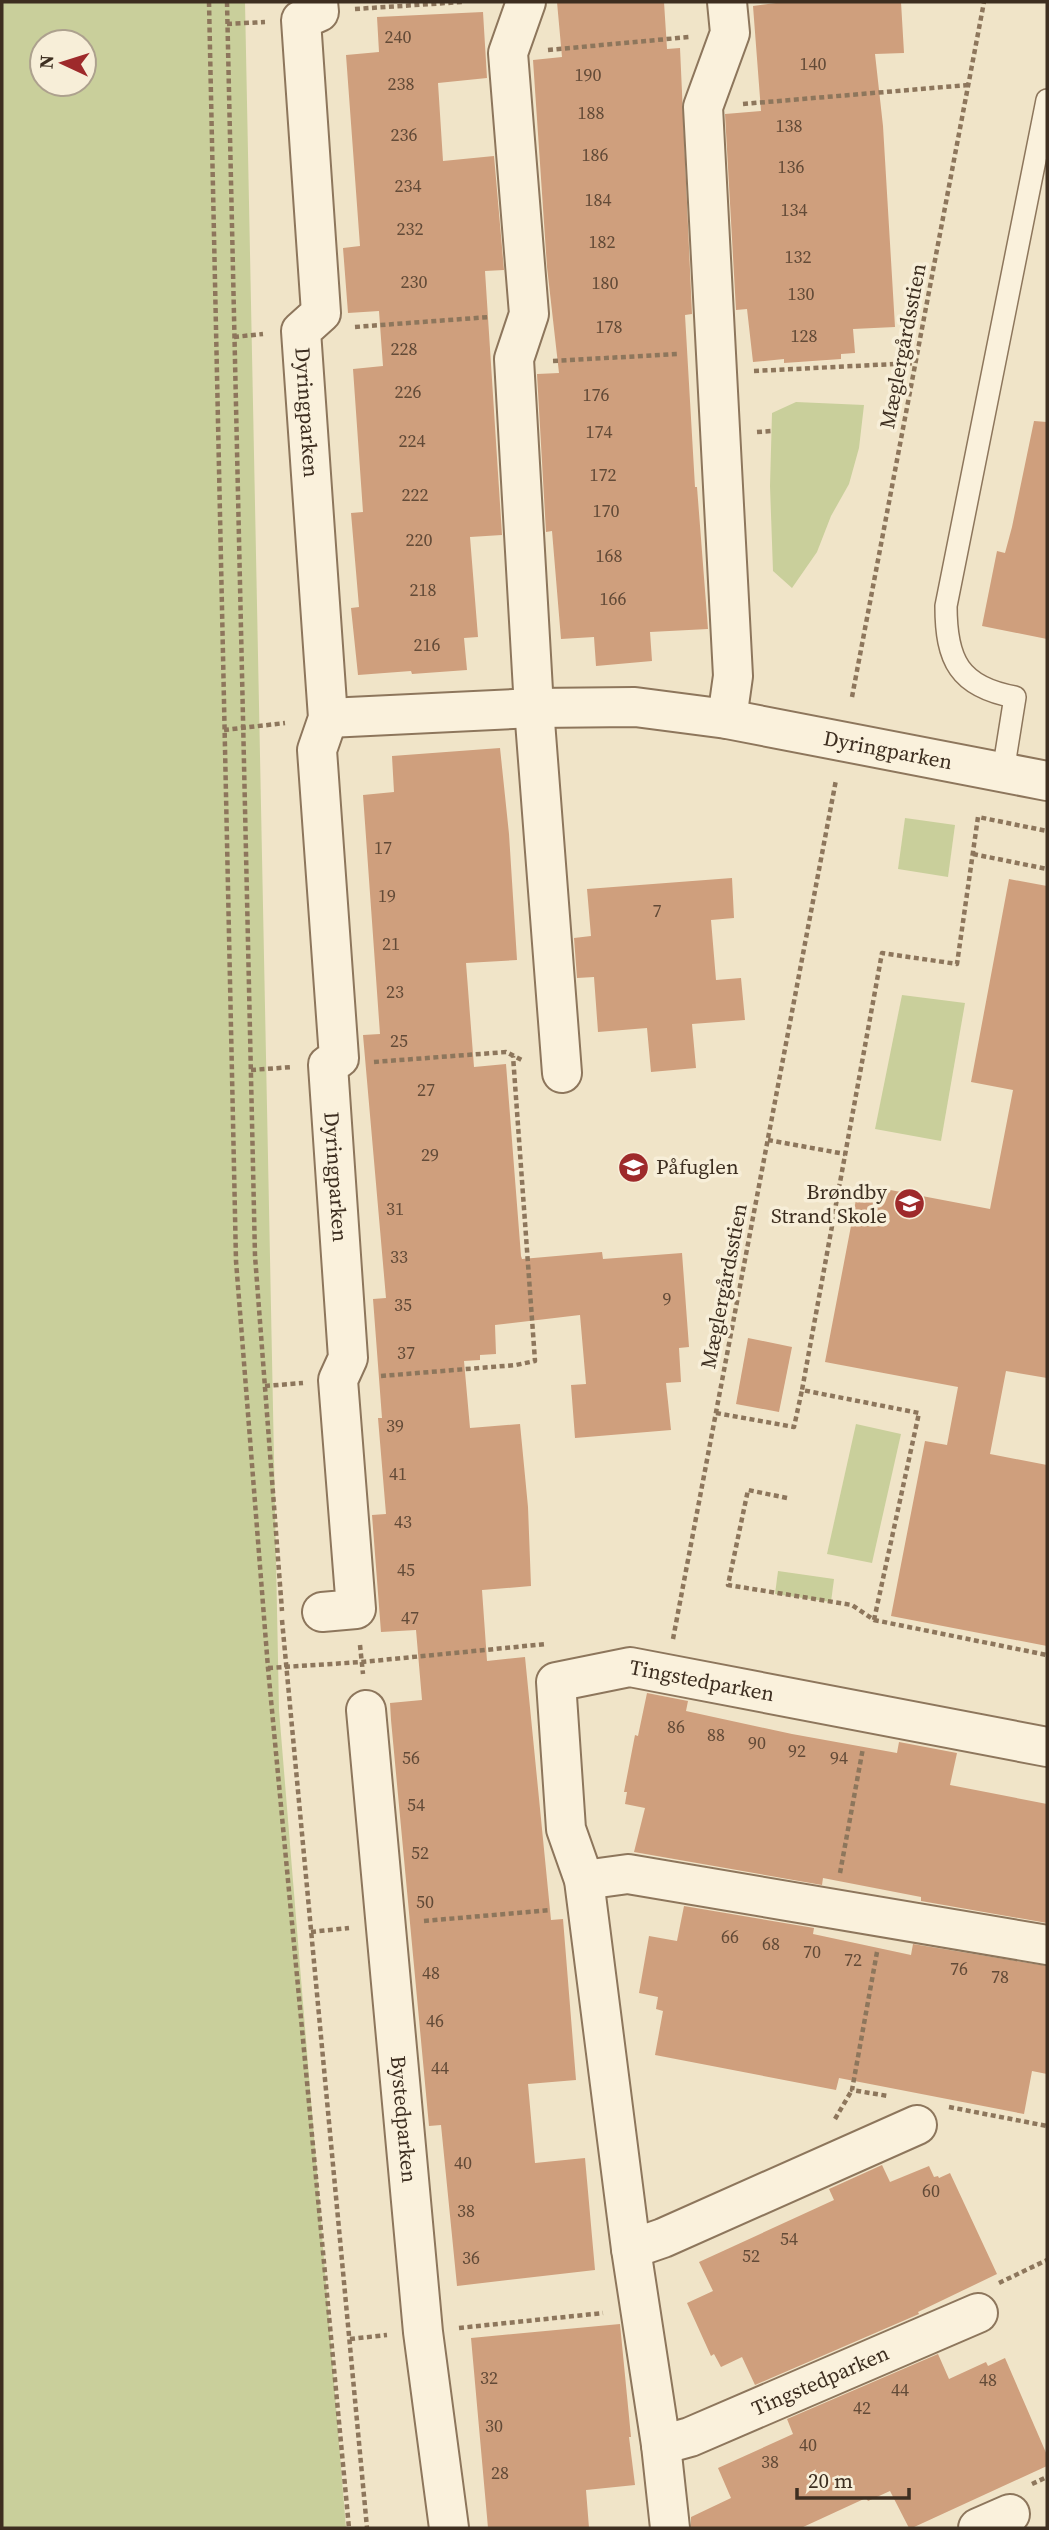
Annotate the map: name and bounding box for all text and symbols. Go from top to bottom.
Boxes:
house number: 240 [385,24,412,49]
north arrow [28,28,98,98]
house number: 140 [800,51,827,76]
text: N [33,54,60,70]
house number: 190 [575,62,602,87]
house number: 238 [388,71,415,96]
house number: 188 [578,100,605,125]
house number: 138 [776,113,803,138]
house number: 236 [391,122,418,147]
house number: 186 [582,142,609,167]
house number: 136 [778,154,805,179]
house number: 234 [395,173,422,198]
house number: 184 [585,187,612,212]
house number: 134 [781,197,808,222]
house number: 232 [397,216,424,241]
house number: 182 [589,229,616,254]
house number: 132 [785,244,812,269]
street label: Mæglergårdsstien [872,261,933,431]
house number: 230 [401,269,428,294]
house number: 180 [592,270,619,295]
house number: 130 [788,281,815,306]
house number: 178 [596,314,623,339]
house number: 128 [791,323,818,348]
house number: 228 [391,336,418,361]
street label: Dyringparken [288,346,326,479]
house number: 226 [395,379,422,404]
house number: 176 [583,382,610,407]
house number: 174 [586,419,613,444]
house number: 224 [399,428,426,453]
house number: 172 [590,462,617,487]
house number: 222 [402,482,429,507]
house number: 170 [593,498,620,523]
house number: 220 [406,527,433,552]
house number: 168 [596,543,623,568]
house number: 218 [410,577,437,602]
house number: 166 [600,586,627,611]
house number: 216 [414,632,441,657]
street label: Dyringparken [821,723,955,776]
house number: 17 [374,835,392,860]
house number: 19 [378,883,396,908]
house number: 7 [653,898,662,923]
house number: 21 [382,931,400,956]
house number: 23 [386,979,404,1004]
house number: 25 [390,1028,408,1053]
house number: 27 [417,1077,435,1102]
street label: Dyringparken [317,1111,355,1243]
house number: 29 [421,1142,439,1167]
school or university icon: Påfuglen [616,1150,650,1184]
place label: Påfuglen [656,1152,739,1181]
place label: Brøndby Strand Skole [771,1177,887,1230]
school or university icon: Brøndby Strand Skole [893,1187,927,1221]
house number: 31 [386,1196,404,1221]
street label: Mæglergårdsstien [693,1201,754,1371]
house number: 33 [390,1244,408,1269]
house number: 9 [663,1286,672,1311]
house number: 35 [394,1292,412,1317]
house number: 37 [397,1340,415,1365]
house number: 39 [386,1413,404,1438]
house number: 41 [389,1461,407,1486]
house number: 43 [394,1509,412,1534]
house number: 45 [397,1557,415,1582]
house number: 47 [401,1605,419,1630]
street label: Tingstedparken [627,1652,777,1708]
house number: 86 [667,1714,685,1739]
house number: 88 [707,1722,725,1747]
house number: 90 [748,1730,766,1755]
house number: 92 [788,1738,806,1763]
house number: 56 [402,1745,420,1770]
house number: 94 [830,1745,848,1770]
house number: 54 [407,1792,425,1817]
house number: 52 [411,1840,429,1865]
house number: 50 [416,1889,434,1914]
house number: 66 [721,1924,739,1949]
house number: 68 [762,1931,780,1956]
house number: 70 [803,1939,821,1964]
house number: 72 [844,1947,862,1972]
house number: 76 [950,1956,968,1981]
house number: 48 [422,1960,440,1985]
house number: 78 [991,1964,1009,1989]
house number: 46 [426,2008,444,2033]
street label: Bystedparken [384,2054,424,2184]
house number: 44 [431,2055,449,2080]
house number: 40 [454,2150,472,2175]
house number: 60 [922,2178,940,2203]
house number: 38 [457,2198,475,2223]
house number: 54 [780,2226,798,2251]
house number: 52 [742,2243,760,2268]
house number: 36 [462,2245,480,2270]
street label: Tingstedparken [747,2338,894,2423]
house number: 32 [480,2365,498,2390]
house number: 48 [979,2367,997,2392]
house number: 44 [891,2377,909,2402]
house number: 42 [853,2395,871,2420]
house number: 30 [485,2413,503,2438]
house number: 40 [799,2432,817,2457]
house number: 38 [761,2449,779,2474]
scale bar [797,2456,909,2500]
house number: 28 [491,2460,509,2485]
text: 20 m [808,2466,853,2495]

